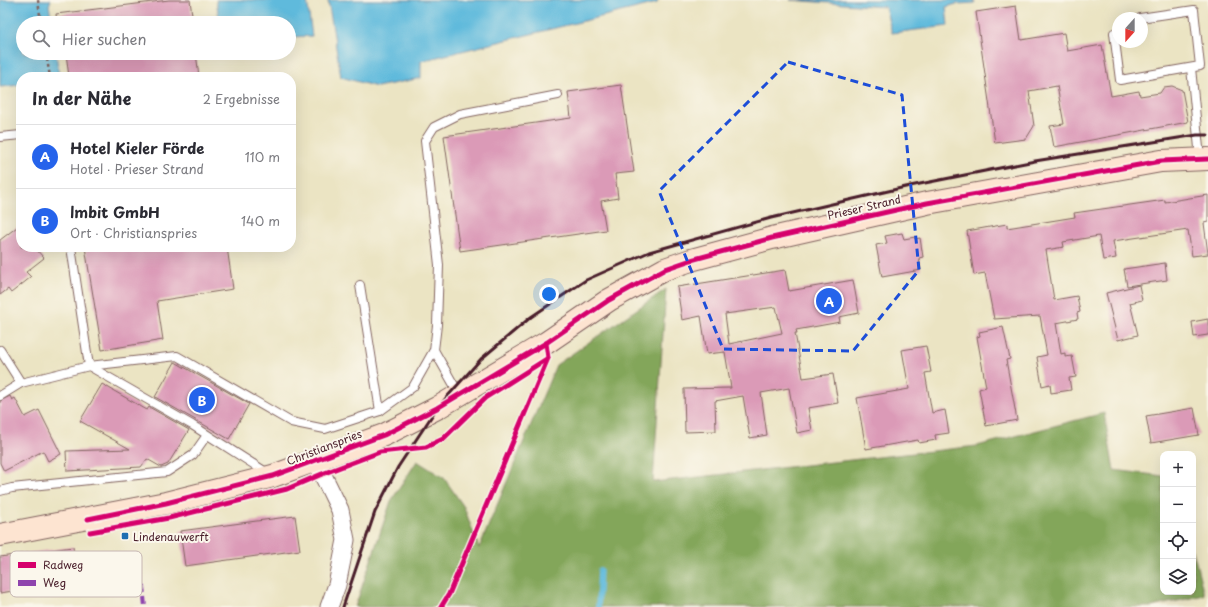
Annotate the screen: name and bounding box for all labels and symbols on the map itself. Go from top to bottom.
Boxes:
north arrow [1112,12,1148,48]
street label: Prieser Strand [826,190,902,224]
your location [539,284,559,304]
pin: A [816,286,842,316]
pin: B [189,385,215,415]
street label: Christianspries [284,425,364,469]
place label: Lindenauwerft [133,528,209,545]
marker: Lindenauwerft [120,531,130,541]
legend [10,551,142,597]
text: Radweg [43,556,83,573]
text: Weg [43,574,66,591]

